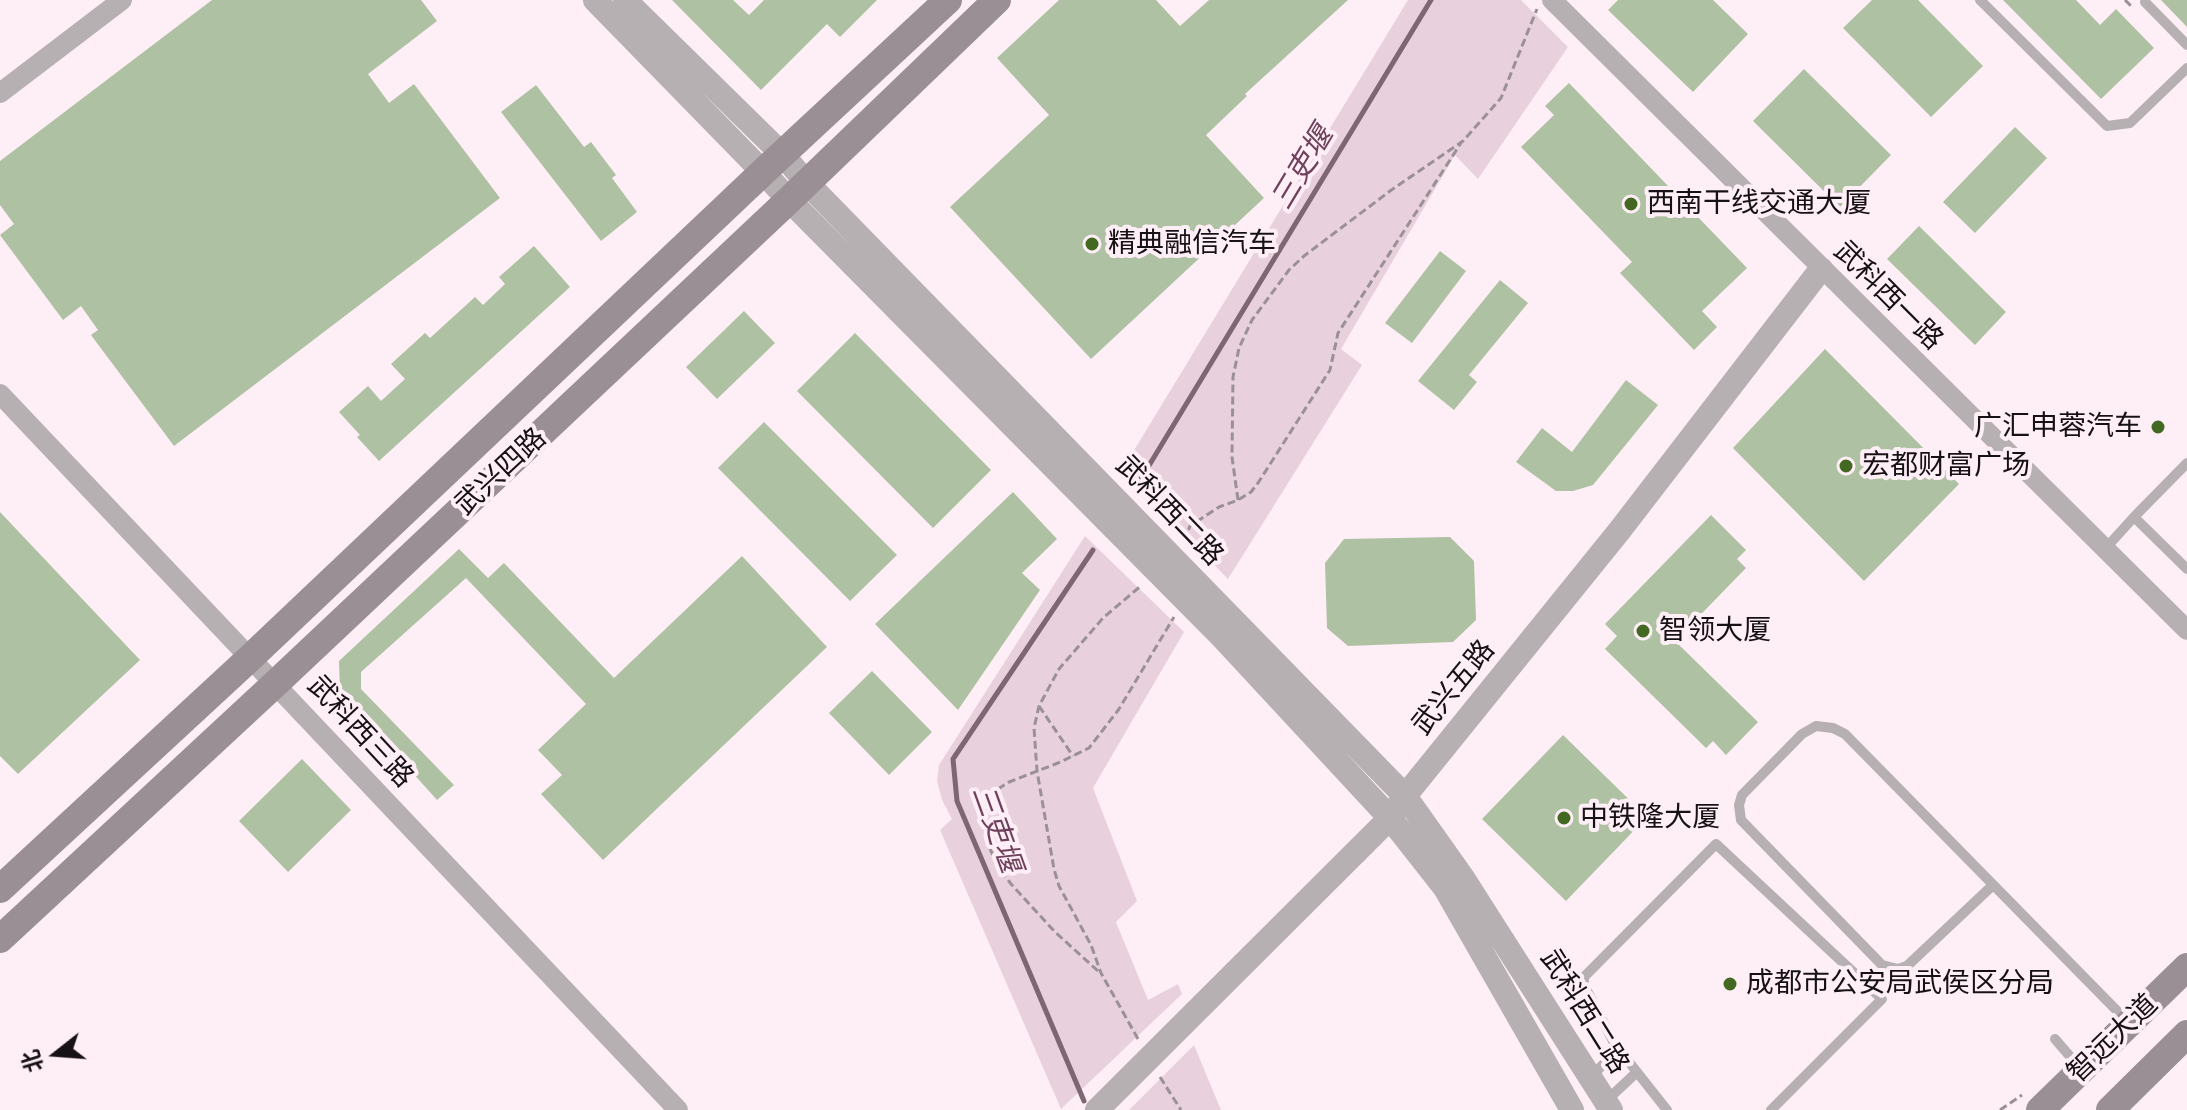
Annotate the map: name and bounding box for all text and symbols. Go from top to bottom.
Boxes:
water label: 三吏堰 [1264,120,1342,216]
place label: 西南干线交通大厦 [1647,187,1871,221]
marker: 西南干线交通大厦 [1622,195,1640,213]
place label: 精典融信汽车 [1108,227,1276,261]
marker: 精典融信汽车 [1083,235,1101,253]
street label: 武科西一路 [1827,235,1949,357]
place label: 广汇申蓉汽车 [1974,410,2142,444]
marker: 广汇申蓉汽车 [2149,418,2167,436]
street label: 武兴四路 [449,422,553,522]
street label: 武科西二路 [1108,449,1230,573]
place label: 宏都财富广场 [1862,449,2030,483]
marker: 宏都财富广场 [1837,457,1855,475]
place label: 智领大厦 [1659,614,1771,648]
marker: 智领大厦 [1634,622,1652,640]
street label: 武兴五路 [1406,634,1502,742]
street label: 武科西三路 [300,669,420,795]
water label: 三吏堰 [964,781,1028,877]
place label: 中铁隆大厦 [1580,801,1720,835]
marker: 中铁隆大厦 [1555,809,1573,827]
street label: 武科西二路 [1533,944,1635,1080]
place label: 成都市公安局武侯区分局 [1746,967,2054,1001]
marker: 成都市公安局武侯区分局 [1721,975,1739,993]
street label: 智远大道 [2061,988,2165,1090]
north arrow [16,1014,96,1094]
text: 北 [17,1047,49,1075]

